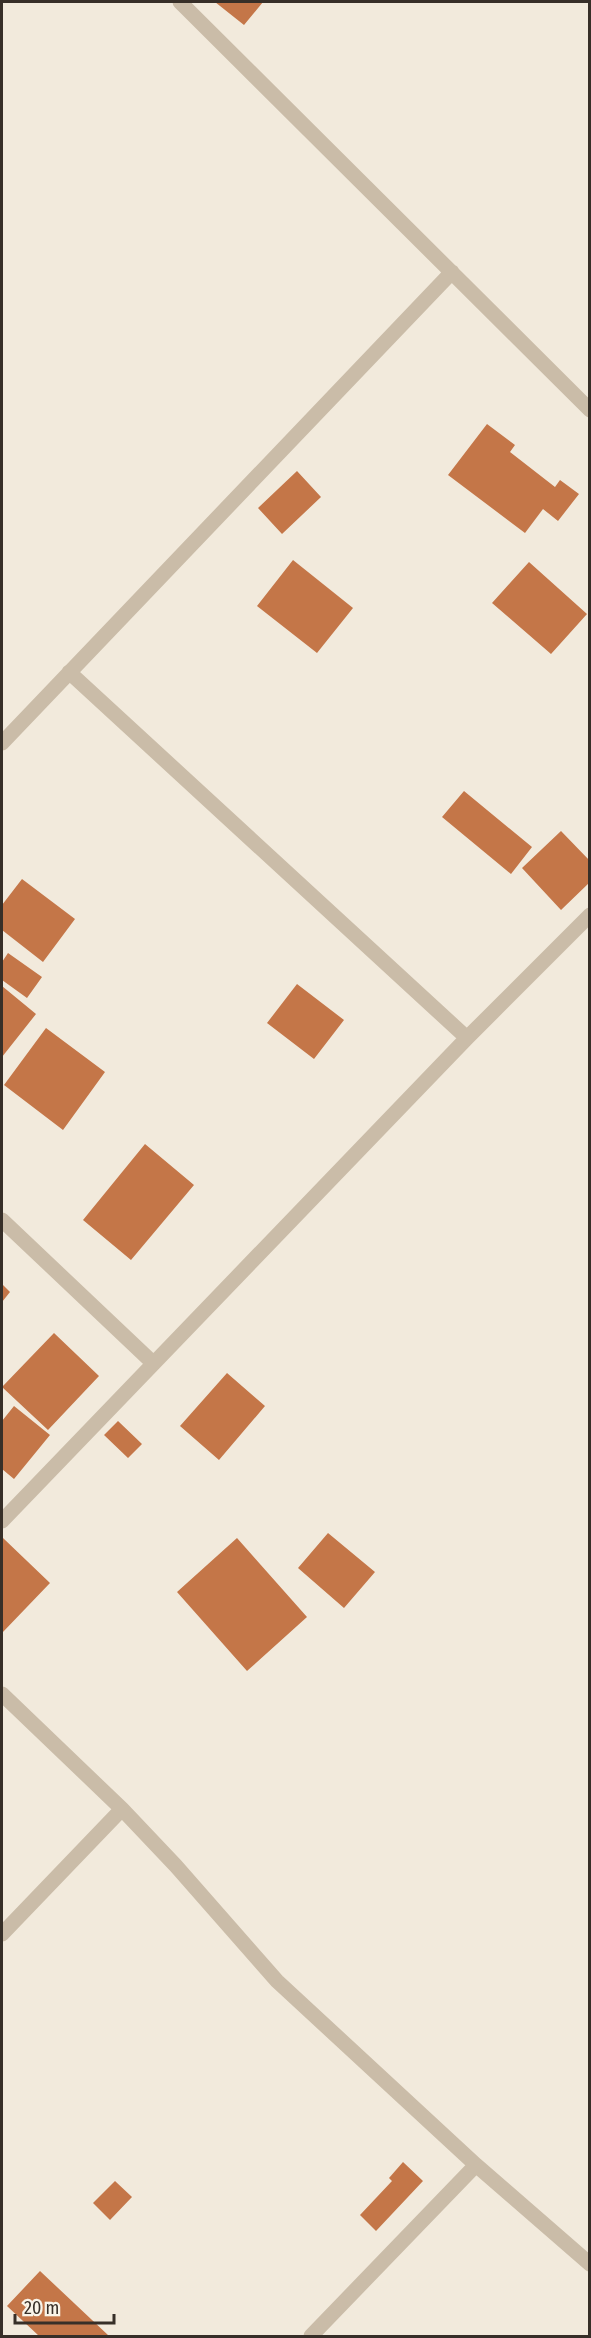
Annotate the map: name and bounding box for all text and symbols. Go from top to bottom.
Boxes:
scale bar [15,2287,114,2325]
text: 20 m [24,2297,59,2319]

